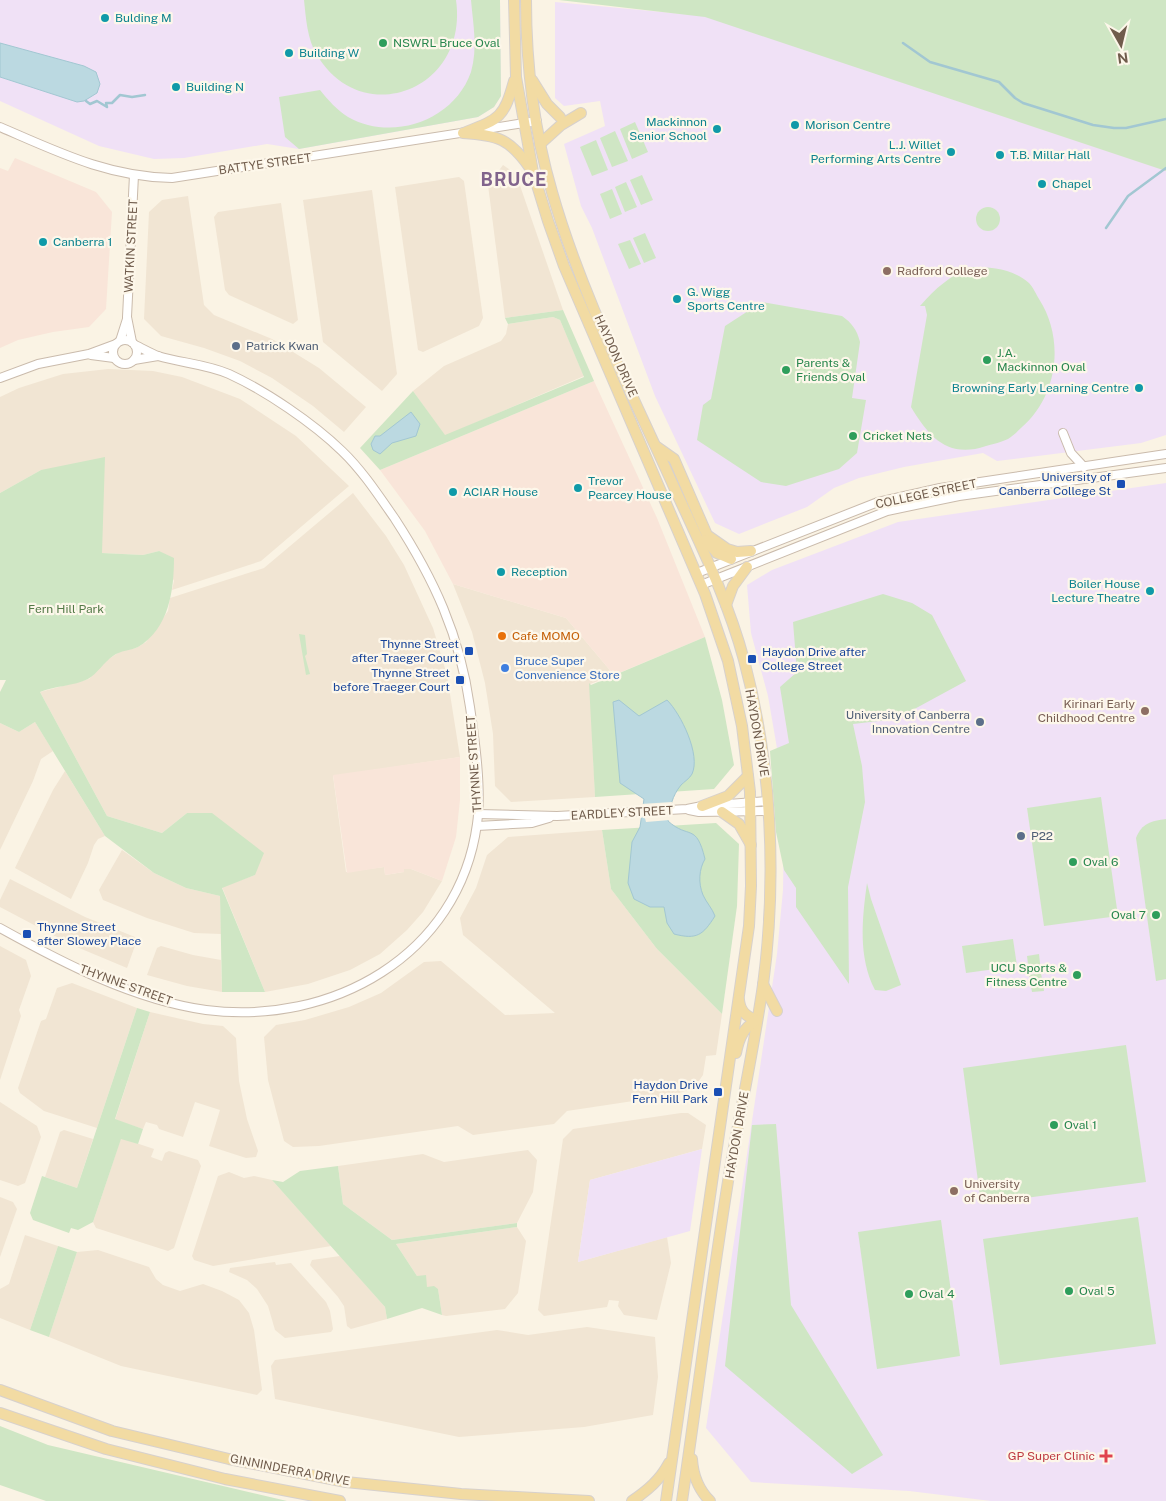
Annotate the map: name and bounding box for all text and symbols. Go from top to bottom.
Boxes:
place label: Bulding M [115,11,172,25]
marker: Bulding M [99,12,111,24]
north arrow [1096,20,1146,70]
place label: NSWRL Bruce Oval [393,36,500,50]
marker: NSWRL Bruce Oval [377,37,389,49]
place label: Building W [299,46,360,60]
marker: Building W [283,47,295,59]
text: N [1116,49,1129,67]
place label: Building N [186,80,244,94]
marker: Building N [170,81,182,93]
place label: Mackinnon Senior School [629,115,707,143]
place label: Morison Centre [805,118,891,132]
marker: Morison Centre [789,119,801,131]
marker: Mackinnon Senior School [711,123,723,135]
place label: L.J. Willet Performing Arts Centre [811,138,941,166]
marker: L.J. Willet Performing Arts Centre [945,146,957,158]
place label: T.B. Millar Hall [1010,148,1091,162]
marker: T.B. Millar Hall [994,149,1006,161]
street label: BATTYE STREET [218,151,312,177]
district label: BRUCE [480,169,548,190]
place label: Chapel [1052,177,1092,191]
marker: Chapel [1036,178,1048,190]
street label: WATKIN STREET [122,199,140,293]
place label: Canberra 1 [53,235,112,249]
marker: Canberra 1 [37,236,49,248]
place label: Radford College [897,264,988,278]
marker: Radford College [881,265,893,277]
place label: G. Wigg Sports Centre [687,285,765,313]
marker: G. Wigg Sports Centre [671,293,683,305]
street label: HAYDON DRIVE [592,313,640,399]
place label: Patrick Kwan [246,339,319,353]
marker: Patrick Kwan [230,340,242,352]
place label: J.A. Mackinnon Oval [997,346,1086,374]
marker: J.A. Mackinnon Oval [981,354,993,366]
place label: Parents & Friends Oval [796,356,866,384]
marker: Parents & Friends Oval [780,364,792,376]
place label: Browning Early Learning Centre [952,381,1129,395]
marker: Browning Early Learning Centre [1133,382,1145,394]
place label: Cricket Nets [863,429,932,443]
marker: Cricket Nets [847,430,859,442]
place label: University of Canberra College St [999,470,1111,498]
place label: Trevor Pearcey House [588,474,672,502]
street label: COLLEGE STREET [874,476,978,512]
marker: University of Canberra College St [1115,478,1127,490]
marker: Trevor Pearcey House [572,482,584,494]
place label: ACIAR House [463,485,538,499]
marker: ACIAR House [447,486,459,498]
place label: Reception [511,565,567,579]
marker: Reception [495,566,507,578]
place label: Boiler House Lecture Theatre [1051,577,1140,605]
marker: Boiler House Lecture Theatre [1144,585,1156,597]
park label: Fern Hill Park [28,602,104,616]
place label: Cafe MOMO [512,629,580,643]
marker: Cafe MOMO [496,630,508,642]
place label: Thynne Street after Traeger Court [352,637,459,665]
marker: Thynne Street after Traeger Court [463,645,475,657]
place label: Haydon Drive after College Street [762,645,866,673]
marker: Haydon Drive after College Street [746,653,758,665]
place label: Bruce Super Convenience Store [515,654,620,682]
marker: Bruce Super Convenience Store [499,662,511,674]
place label: Thynne Street before Traeger Court [333,666,450,694]
marker: Thynne Street before Traeger Court [454,674,466,686]
street label: HAYDON DRIVE [742,688,772,778]
place label: Kirinari Early Childhood Centre [1038,697,1136,725]
marker: Kirinari Early Childhood Centre [1139,705,1151,717]
place label: University of Canberra Innovation Centre [846,708,970,736]
street label: THYNNE STREET [464,715,484,813]
marker: University of Canberra Innovation Centre [974,716,986,728]
street label: EARDLEY STREET [571,803,673,823]
place label: P22 [1031,829,1053,843]
marker: P22 [1015,830,1027,842]
place label: Oval 6 [1083,855,1118,869]
marker: Oval 6 [1067,856,1079,868]
place label: Oval 7 [1111,908,1146,922]
marker: Oval 7 [1150,909,1162,921]
place label: Thynne Street after Slowey Place [37,920,141,948]
marker: Thynne Street after Slowey Place [21,928,33,940]
place label: UCU Sports & Fitness Centre [986,961,1067,989]
street label: THYNNE STREET [78,962,174,1008]
marker: UCU Sports & Fitness Centre [1071,969,1083,981]
place label: Haydon Drive Fern Hill Park [632,1078,708,1106]
marker: Haydon Drive Fern Hill Park [712,1086,724,1098]
street label: HAYDON DRIVE [722,1090,752,1180]
place label: Oval 1 [1064,1118,1097,1132]
marker: Oval 1 [1048,1119,1060,1131]
place label: University of Canberra [964,1177,1030,1205]
marker: University of Canberra [948,1185,960,1197]
place label: Oval 5 [1079,1284,1115,1298]
marker: Oval 5 [1063,1285,1075,1297]
place label: Oval 4 [919,1287,955,1301]
marker: Oval 4 [903,1288,915,1300]
place label: GP Super Clinic [1008,1449,1095,1463]
marker: GP Super Clinic [1099,1449,1113,1463]
street label: GINNINDERRA DRIVE [229,1452,351,1488]

